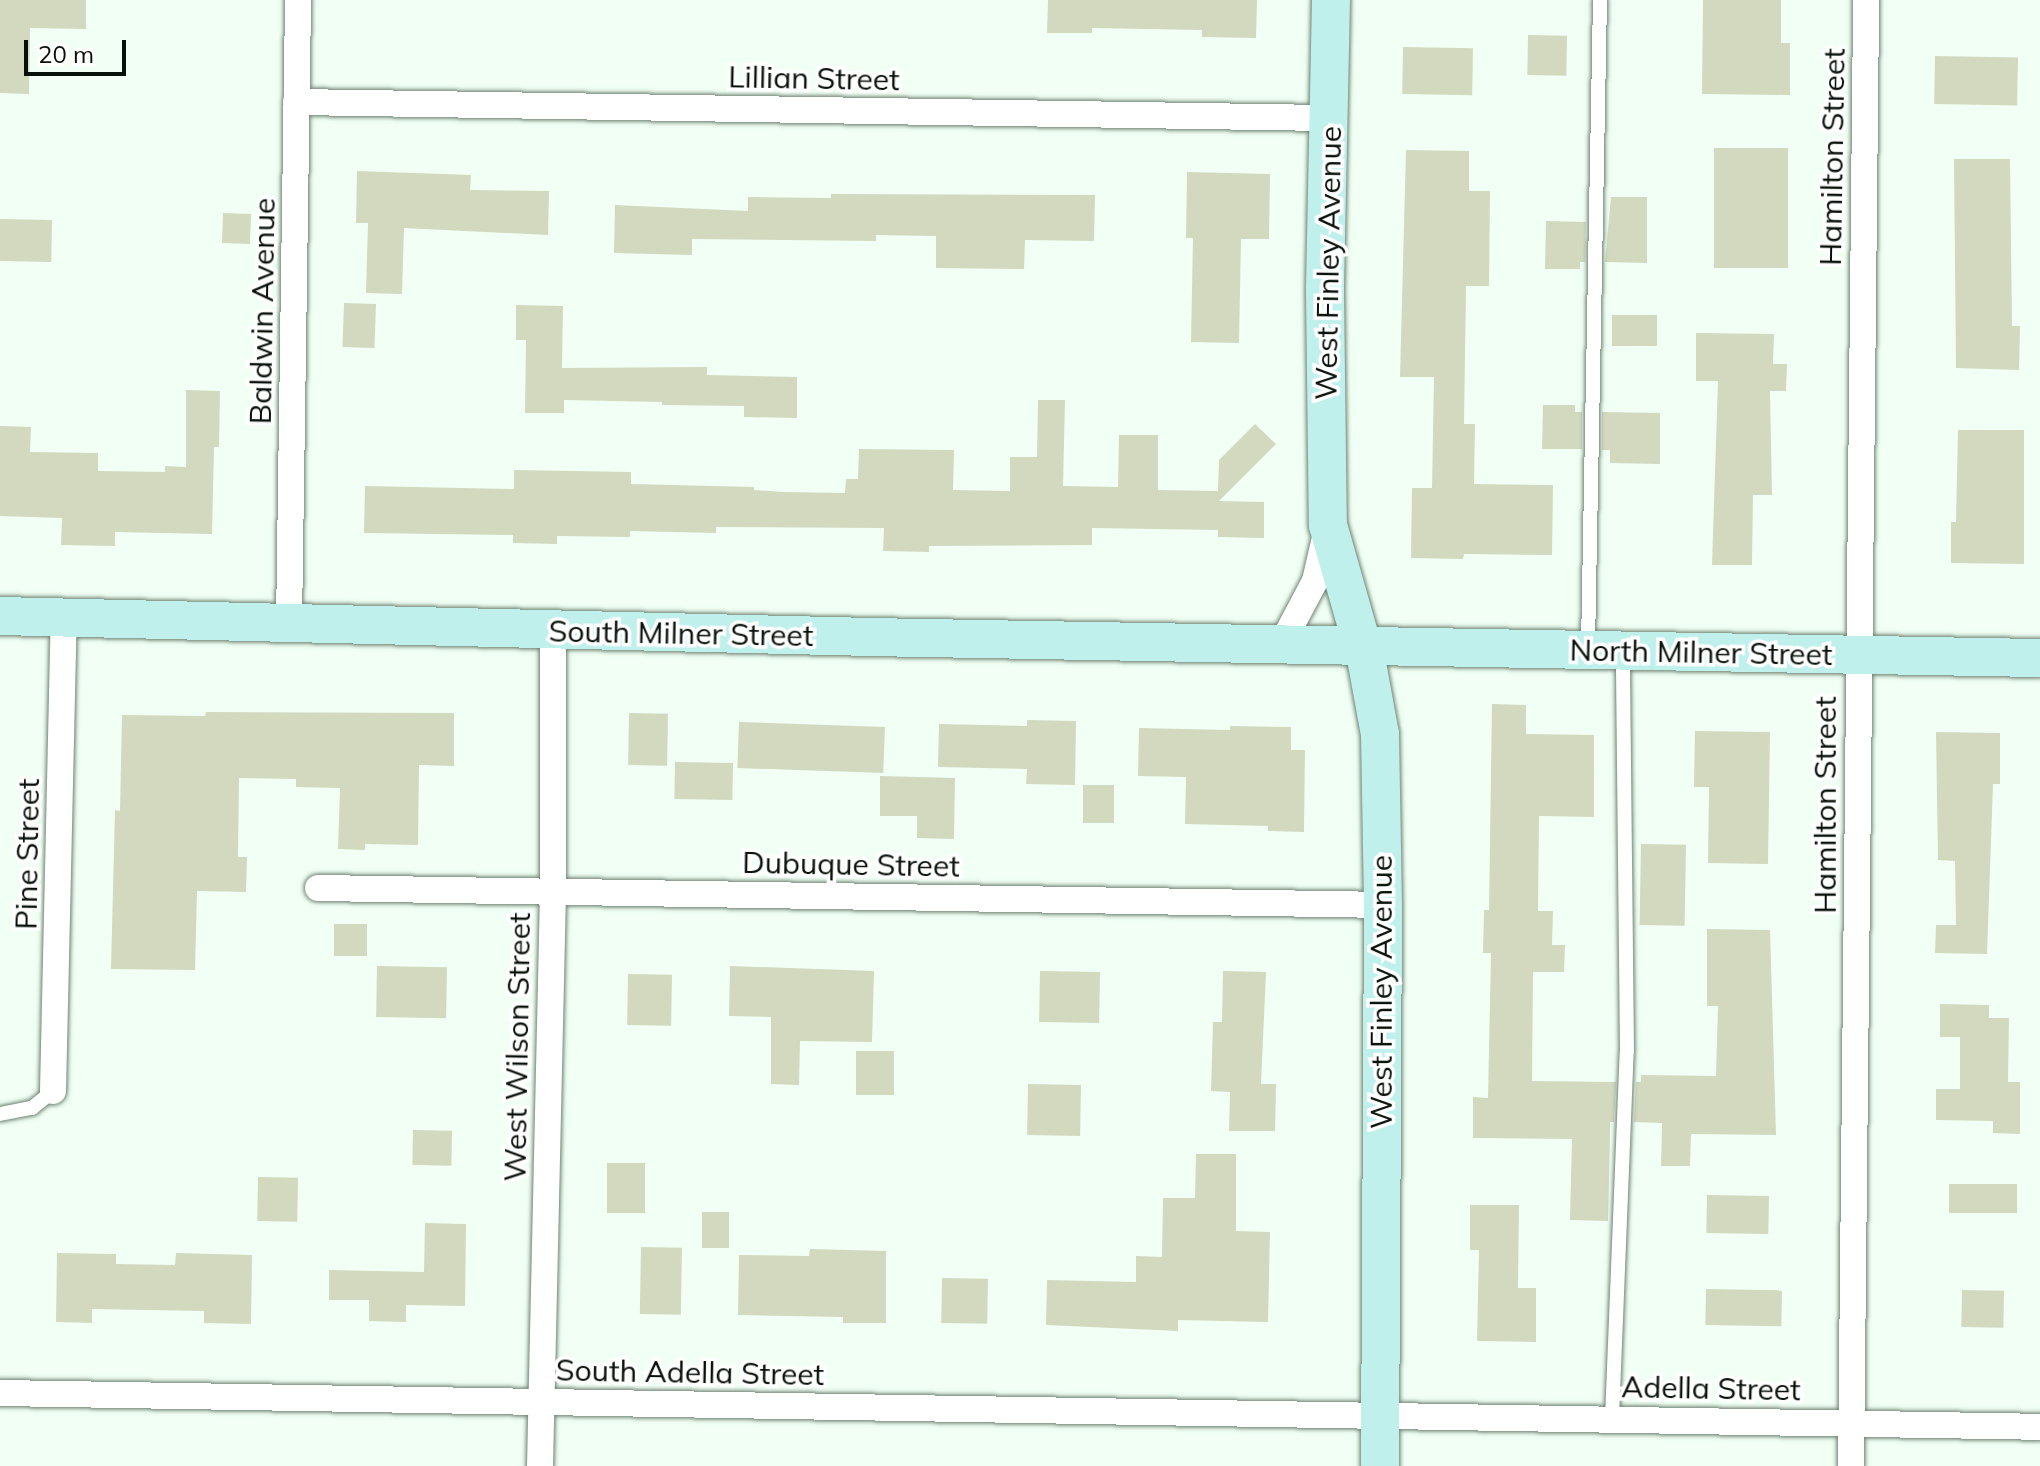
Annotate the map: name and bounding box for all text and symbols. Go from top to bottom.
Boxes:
scale bar [28,24,130,74]
text: 20 m [38,39,94,69]
street label: Hamilton Street [1812,48,1852,266]
street label: Lillian Street [728,59,900,97]
street label: West Finley Avenue [1308,126,1348,400]
street label: Baldwin Avenue [242,197,282,425]
street label: South Milner Street [548,613,814,653]
street label: North Milner Street [1569,632,1833,672]
street label: Hamilton Street [1807,696,1843,914]
street label: Pine Street [8,778,46,930]
street label: Dubuque Street [742,844,960,884]
street label: West Finley Avenue [1363,855,1399,1129]
street label: West Wilson Street [497,912,537,1182]
street label: South Adella Street [556,1352,824,1392]
street label: Adella Street [1621,1368,1801,1408]

